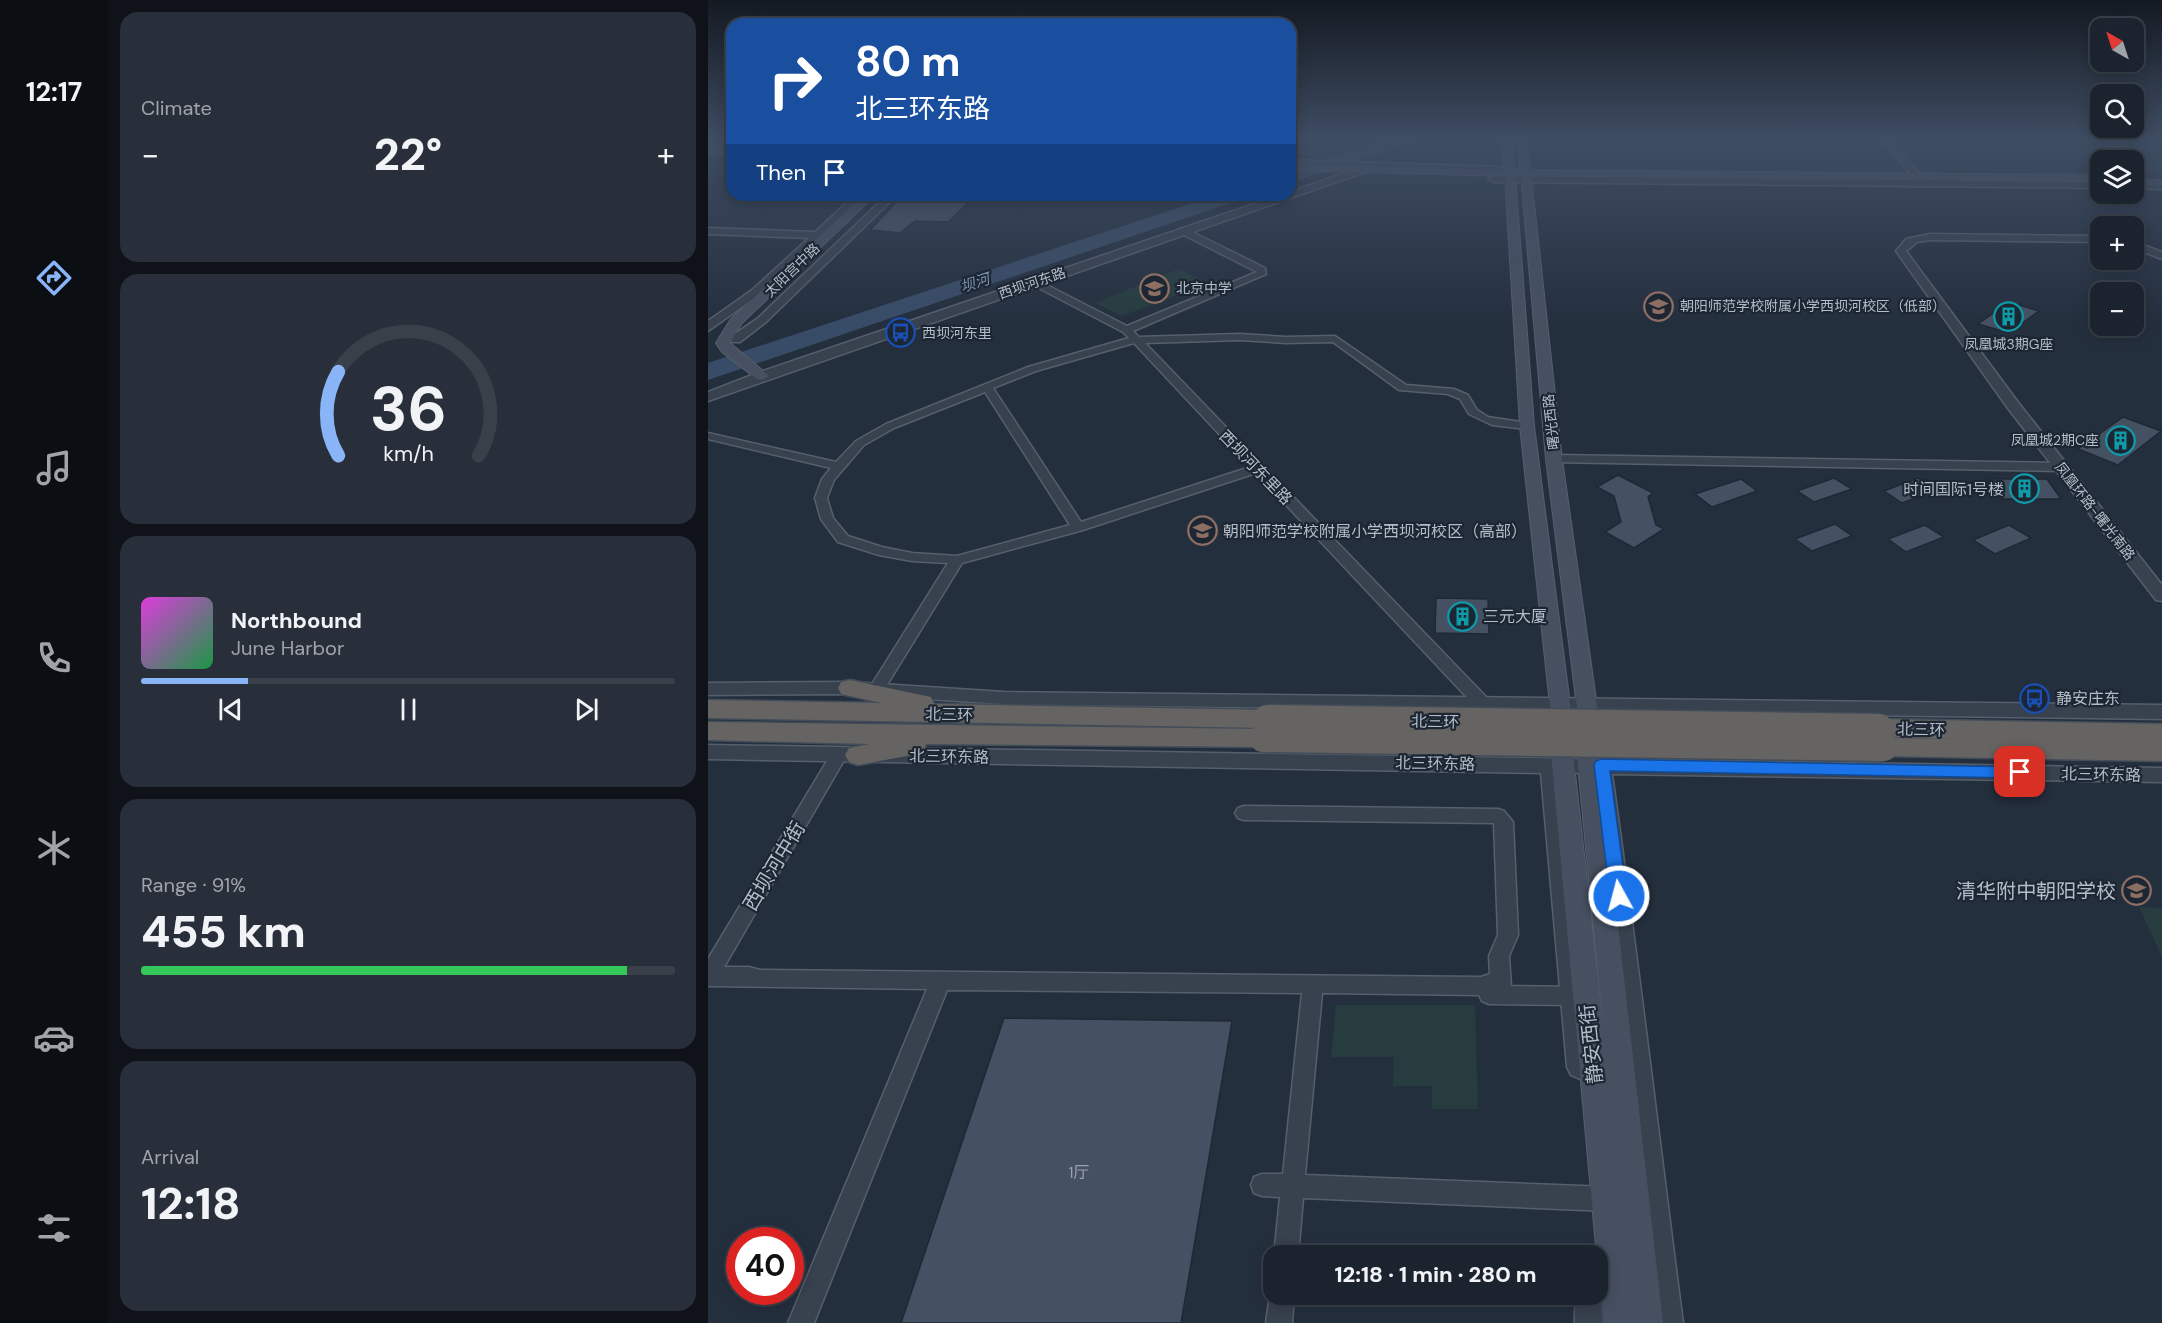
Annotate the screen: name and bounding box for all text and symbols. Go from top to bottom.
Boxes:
north arrow [2090,18,2144,72]
map controls [2090,18,2144,336]
text: 80 m [855,34,961,89]
icon: right [756,42,834,120]
text: 12:17 [26,74,82,109]
button: search [2090,84,2144,138]
text: 北三环东路 [855,91,990,126]
text: Climate [141,95,212,121]
text: 22° [374,125,442,184]
text: − [141,133,159,176]
text: + [657,133,675,176]
button: layers [2090,150,2144,204]
icon: arrive [818,156,851,189]
text: Then [756,158,806,187]
button: + [2090,216,2144,270]
street label: 太阳宫中路 [761,239,823,301]
icon: directions [33,257,75,299]
street label: 西坝河东路 [996,263,1068,303]
water label: 坝河 [958,268,995,297]
school or university icon: 北京中学 [1139,272,1171,304]
place label: 北京中学 [1176,279,1232,297]
button: − [2090,282,2144,336]
school or university icon: 朝阳师范学校附属小学西坝河校区（低部） [1643,290,1675,322]
place label: 朝阳师范学校附属小学西坝河校区（低部） [1680,297,1946,315]
building icon: 凤凰城3期G座 [1993,301,2025,333]
bus stop icon: 西坝河东里 [885,317,917,349]
place label: 西坝河东里 [922,324,992,342]
place label: 凤凰城3期G座 [1965,335,2053,353]
text: 36 [369,368,447,449]
street label: 曙光西路 [1539,393,1563,451]
building icon: 凤凰城2期C座 [2104,424,2136,456]
street label: 西坝河东里路 [1215,426,1297,509]
place label: 凤凰城2期C座 [2011,431,2099,449]
text: km/h [383,441,433,469]
icon: music [33,447,75,489]
street label: 凤凰环路-曙光南路 [2051,458,2139,564]
building icon: 时间国际1号楼 [2009,473,2041,505]
place label: 时间国际1号楼 [1903,479,2004,500]
school or university icon: 朝阳师范学校附属小学西坝河校区（高部） [1186,515,1218,547]
place label: 朝阳师范学校附属小学西坝河校区（高部） [1223,521,1527,542]
building icon: 三元大厦 [1446,600,1478,632]
text: Northbound [231,606,362,635]
place label: 三元大厦 [1483,606,1547,627]
text: June Harbor [231,635,344,661]
icon: phone [33,637,75,679]
bus stop icon: 静安庄东 [2019,682,2051,714]
place label: 静安庄东 [2056,688,2120,709]
icon: previous [214,693,247,726]
icon: pause [392,693,425,726]
icon: next [570,693,603,726]
street label: 北三环 [925,704,973,725]
street label: 北三环 [1411,711,1459,732]
street label: 北三环 [1897,719,1945,740]
street label: 北三环东路 [909,745,989,768]
pin [1994,746,2045,797]
street label: 北三环东路 [1395,752,1475,775]
icon: arrive [2003,755,2036,788]
street label: 北三环东路 [2061,763,2141,786]
street label: 西坝河中街 [737,816,811,916]
icon: climate [33,827,75,869]
position arrow [1587,864,1651,928]
text: Range · 91% [141,872,246,898]
school or university icon: 清华附中朝阳学校 [2121,875,2153,907]
place label: 清华附中朝阳学校 [1956,878,2116,904]
text: 455 km [141,902,306,961]
street label: 静安西街 [1574,1003,1608,1085]
icon: car [33,1017,75,1059]
text: Arrival [141,1144,199,1170]
house number: 1厅 [1069,1162,1090,1183]
text: 12:18 [141,1174,241,1233]
icon: filters [33,1207,75,1249]
speed limit sign: 40 [726,1227,804,1305]
text: 12:18 · 1 min · 280 m [1334,1260,1537,1289]

